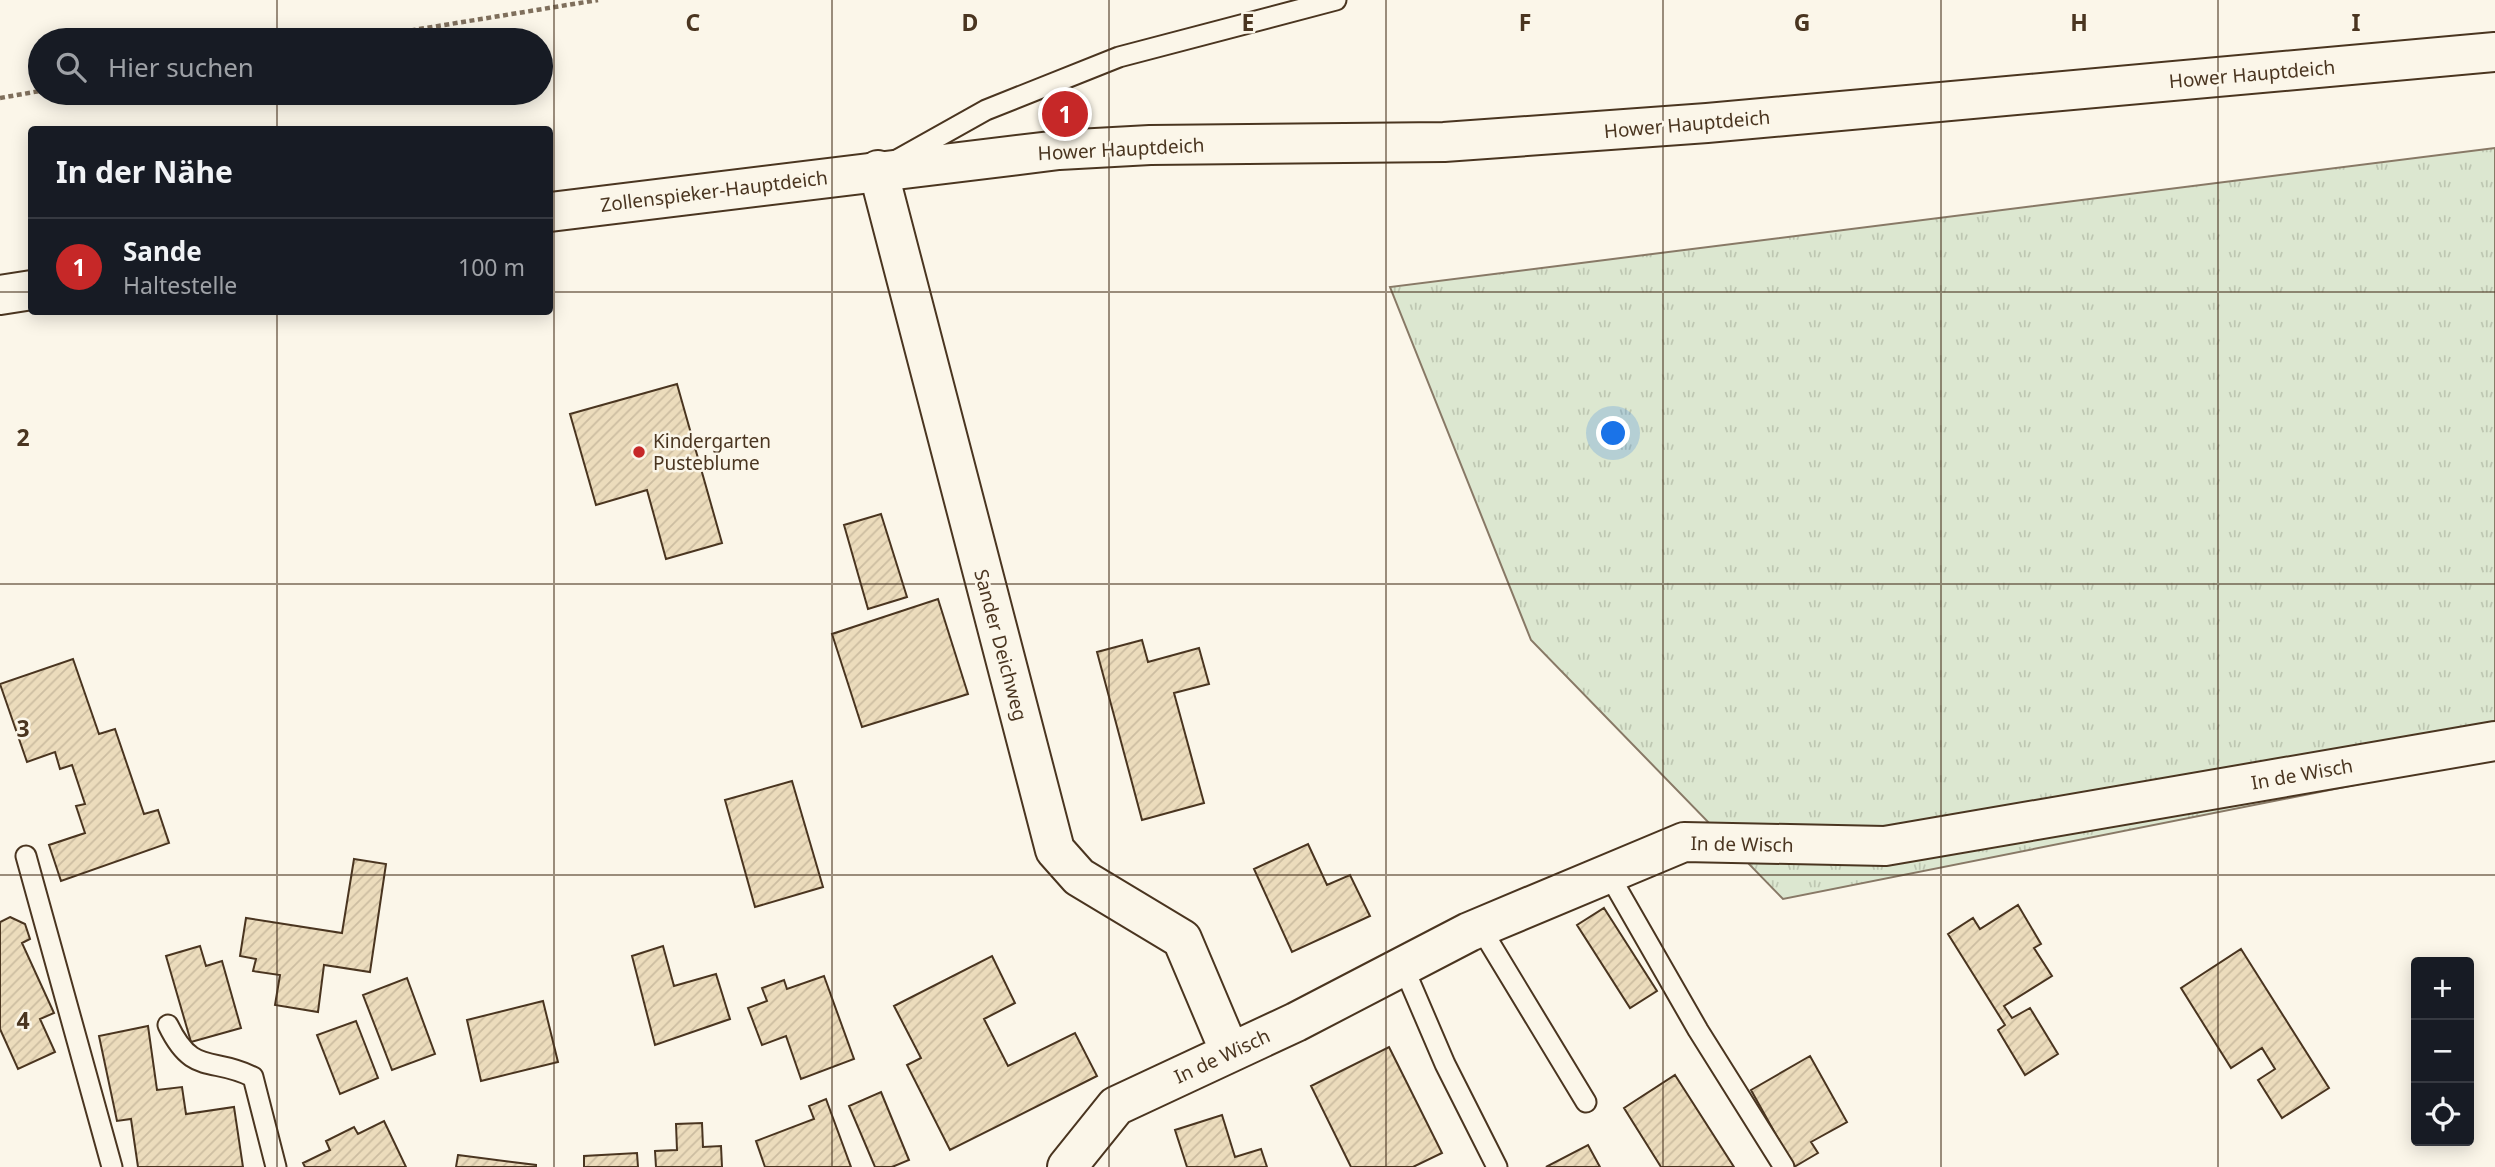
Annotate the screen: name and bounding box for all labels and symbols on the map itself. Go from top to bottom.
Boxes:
text: C [686,6,701,38]
text: D [962,6,978,38]
text: E [1242,6,1254,38]
text: F [1519,6,1531,38]
text: G [1794,6,1810,38]
text: H [2070,6,2088,38]
text: I [2352,6,2361,38]
street label: Hower Hauptdeich [2168,54,2336,94]
pin: 1 [1042,88,1088,140]
street label: Hower Hauptdeich [1603,104,1771,144]
street label: Hower Hauptdeich [1037,132,1205,166]
street label: Zollenspieker-Hauptdeich [599,164,829,218]
your location [1596,416,1630,450]
text: 2 [16,421,30,453]
place label: Kindergarten Pusteblume [653,428,771,476]
marker: Kindergarten Pusteblume [631,444,647,460]
street label: Sander Deichweg [968,566,1034,724]
text: 3 [16,712,30,744]
street label: In de Wisch [2249,752,2355,796]
street label: In de Wisch [1690,830,1794,858]
text: 4 [16,1004,30,1036]
street label: In de Wisch [1170,1022,1274,1090]

